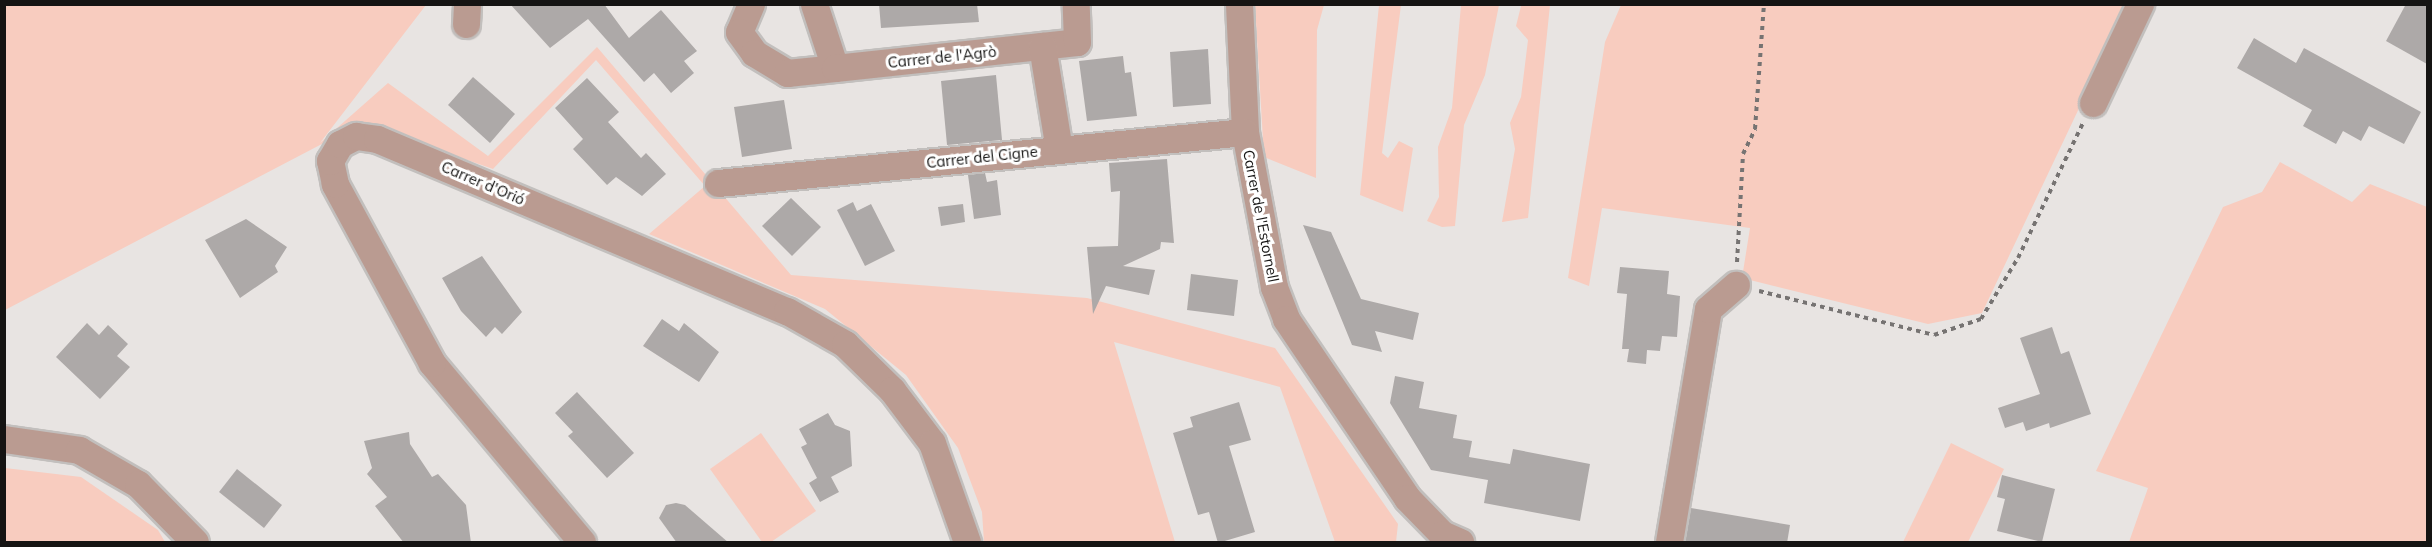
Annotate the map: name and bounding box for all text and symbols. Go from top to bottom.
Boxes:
street label: Carrer de l'Agrò [887,42,997,72]
street label: Carrer del Cigne [925,142,1039,172]
street label: Carrer de l'Estornell [1239,148,1283,284]
street label: Carrer d'Orió [439,157,527,209]

